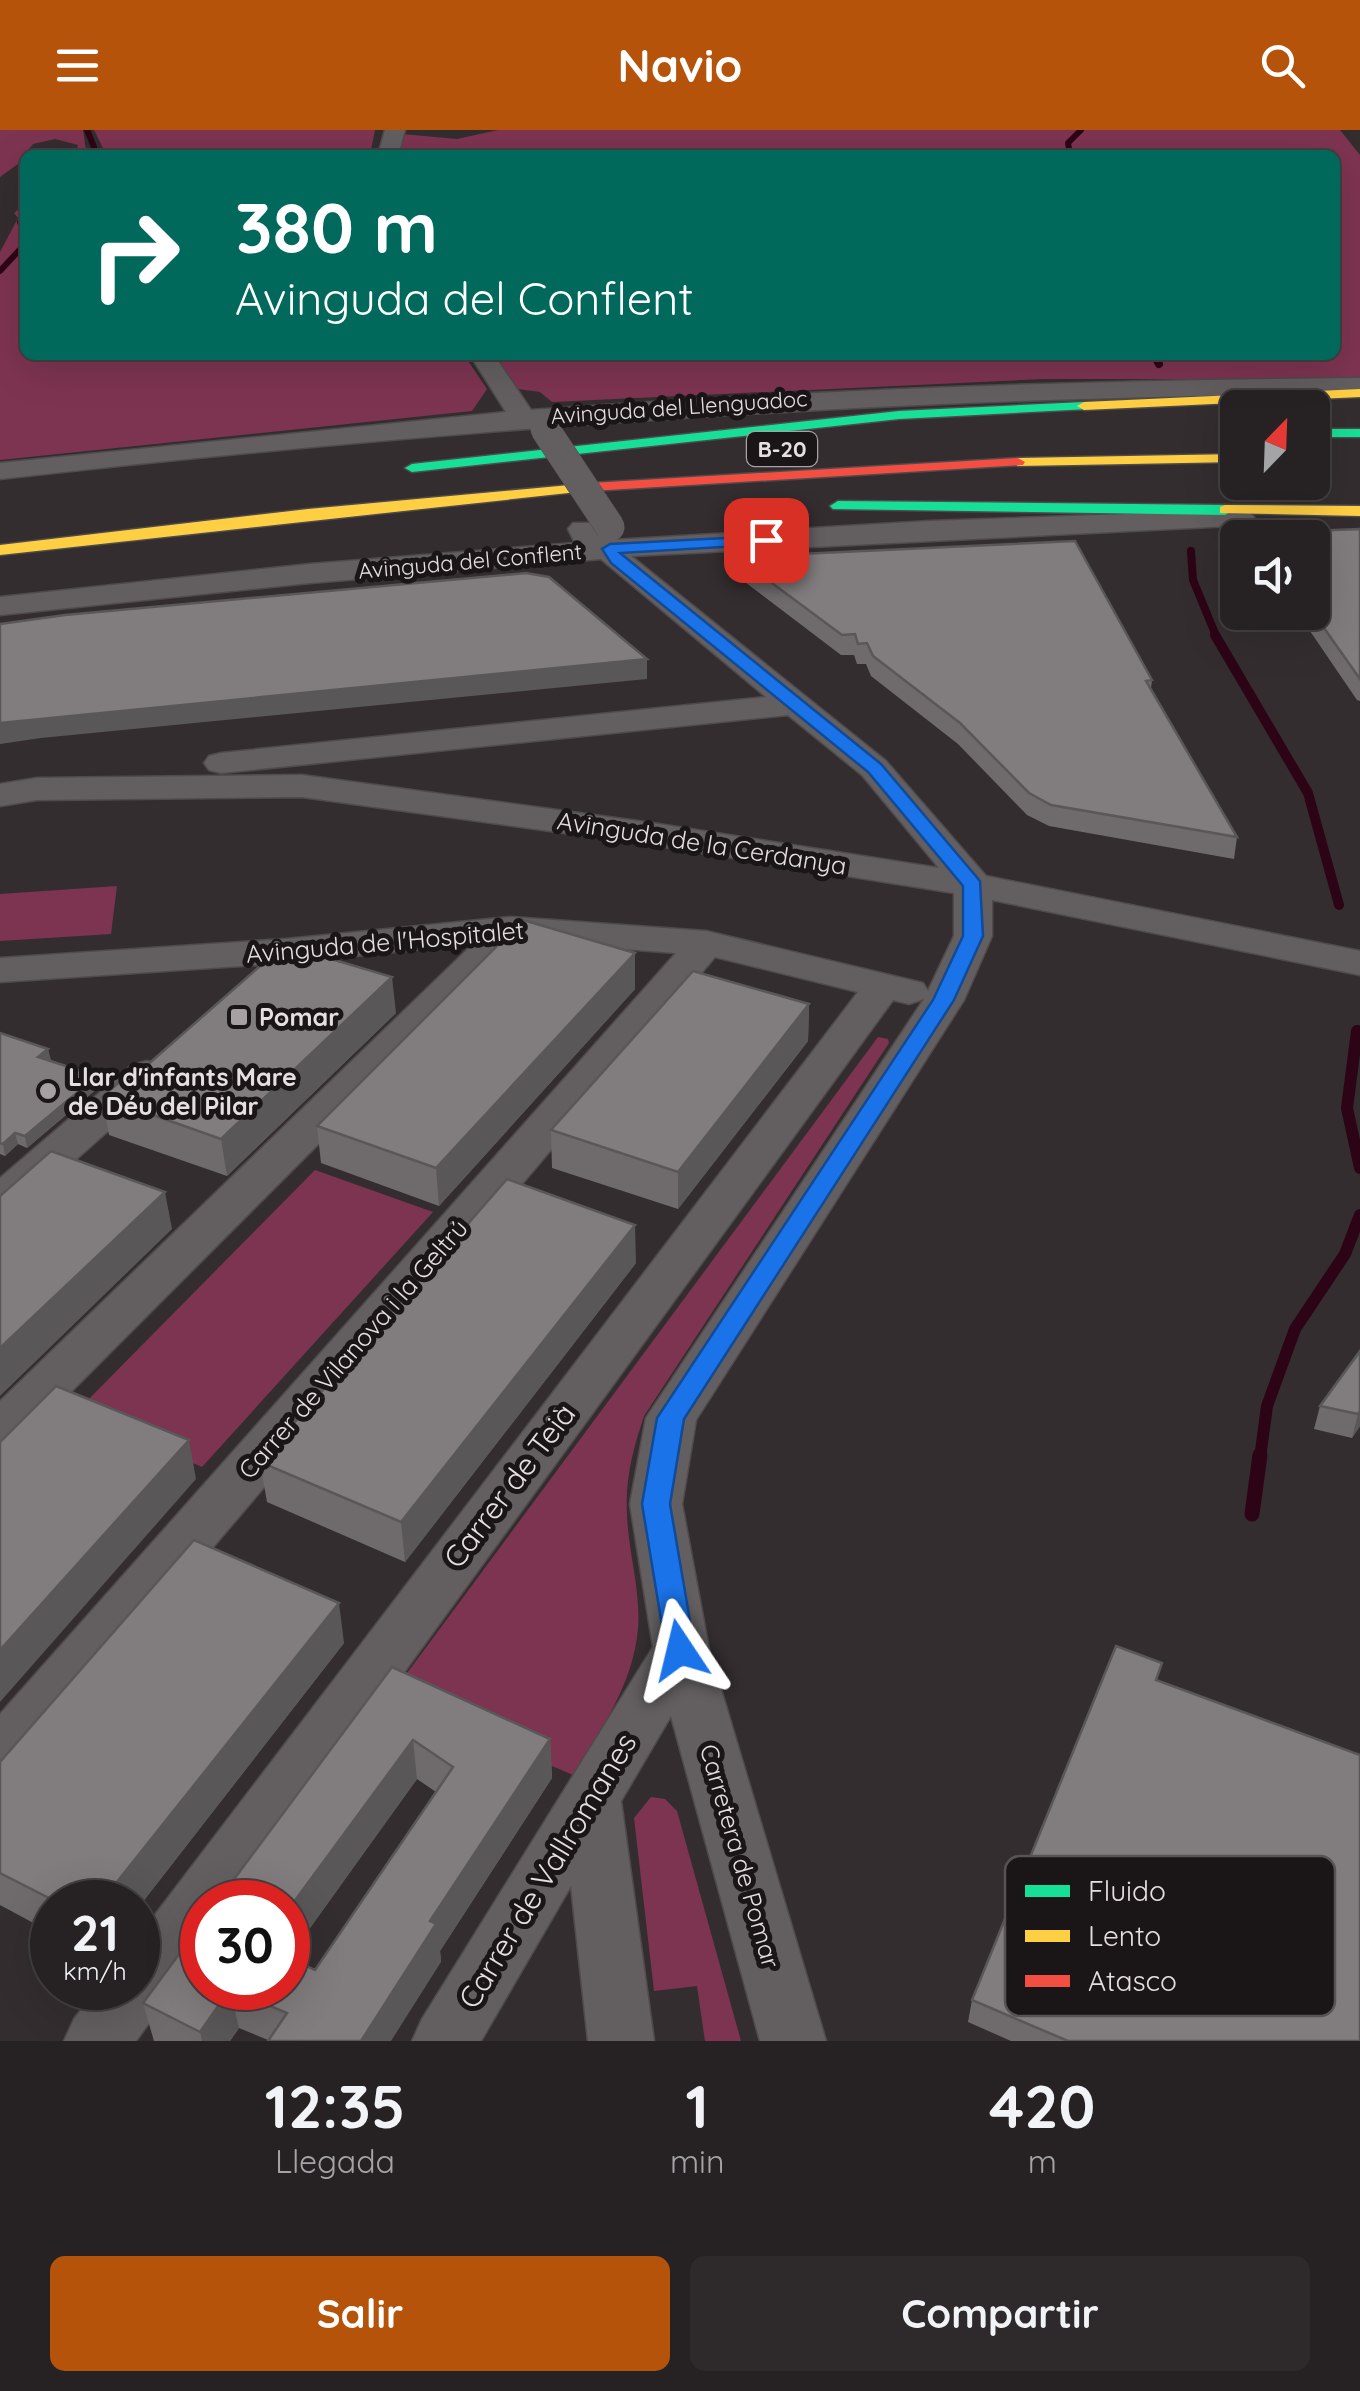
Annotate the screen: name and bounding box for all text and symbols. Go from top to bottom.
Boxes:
text: Navio [618,37,742,93]
icon: menu [50,38,105,93]
icon: search [1255,38,1310,93]
text: 380 m [235,183,438,271]
icon: right [70,190,200,320]
text: Avinguda del Conflent [235,270,694,326]
street label: Avinguda del Llenguadoc [550,384,808,430]
north arrow [1220,390,1330,500]
map controls [1220,390,1330,630]
road number: B-20 [747,432,817,466]
pin [724,498,809,583]
icon: arrive [739,513,794,568]
button: sound [1220,520,1330,630]
street label: Avinguda del Conflent [357,537,583,585]
street label: Avinguda de la Cerdanya [555,804,849,881]
street label: Avinguda de l'Hospitalet [245,914,525,969]
place label: Pomar [259,1001,339,1032]
marker: Pomar [228,1006,250,1028]
place label: Llar d'infants Mare de Déu del Pilar [68,1061,297,1121]
marker: Llar d'infants Mare de Déu del Pilar [37,1080,59,1102]
street label: Carrer de Vilanova i la Geltrú [231,1213,474,1485]
street label: Carrer de Teià [435,1396,583,1575]
position arrow [628,1598,732,1702]
street label: Carrer de Vallromanes [450,1726,644,2015]
street label: Carretera de Pomar [694,1740,787,1972]
legend [1005,1856,1335,2016]
text: Fluido [1088,1873,1166,1908]
speed limit sign: 30 [180,1880,310,2010]
text: 21 [71,1901,119,1964]
text: Lento [1088,1918,1161,1953]
text: km/h [63,1955,127,1986]
text: Atasco [1088,1963,1177,1998]
text: 12:35 [265,2068,405,2143]
text: 1 [686,2068,709,2143]
text: 420 [989,2068,1095,2143]
text: Llegada [275,2141,395,2181]
text: min [670,2141,724,2181]
text: m [1028,2141,1057,2181]
button: Salir [50,2256,670,2371]
button: Compartir [690,2256,1310,2371]

